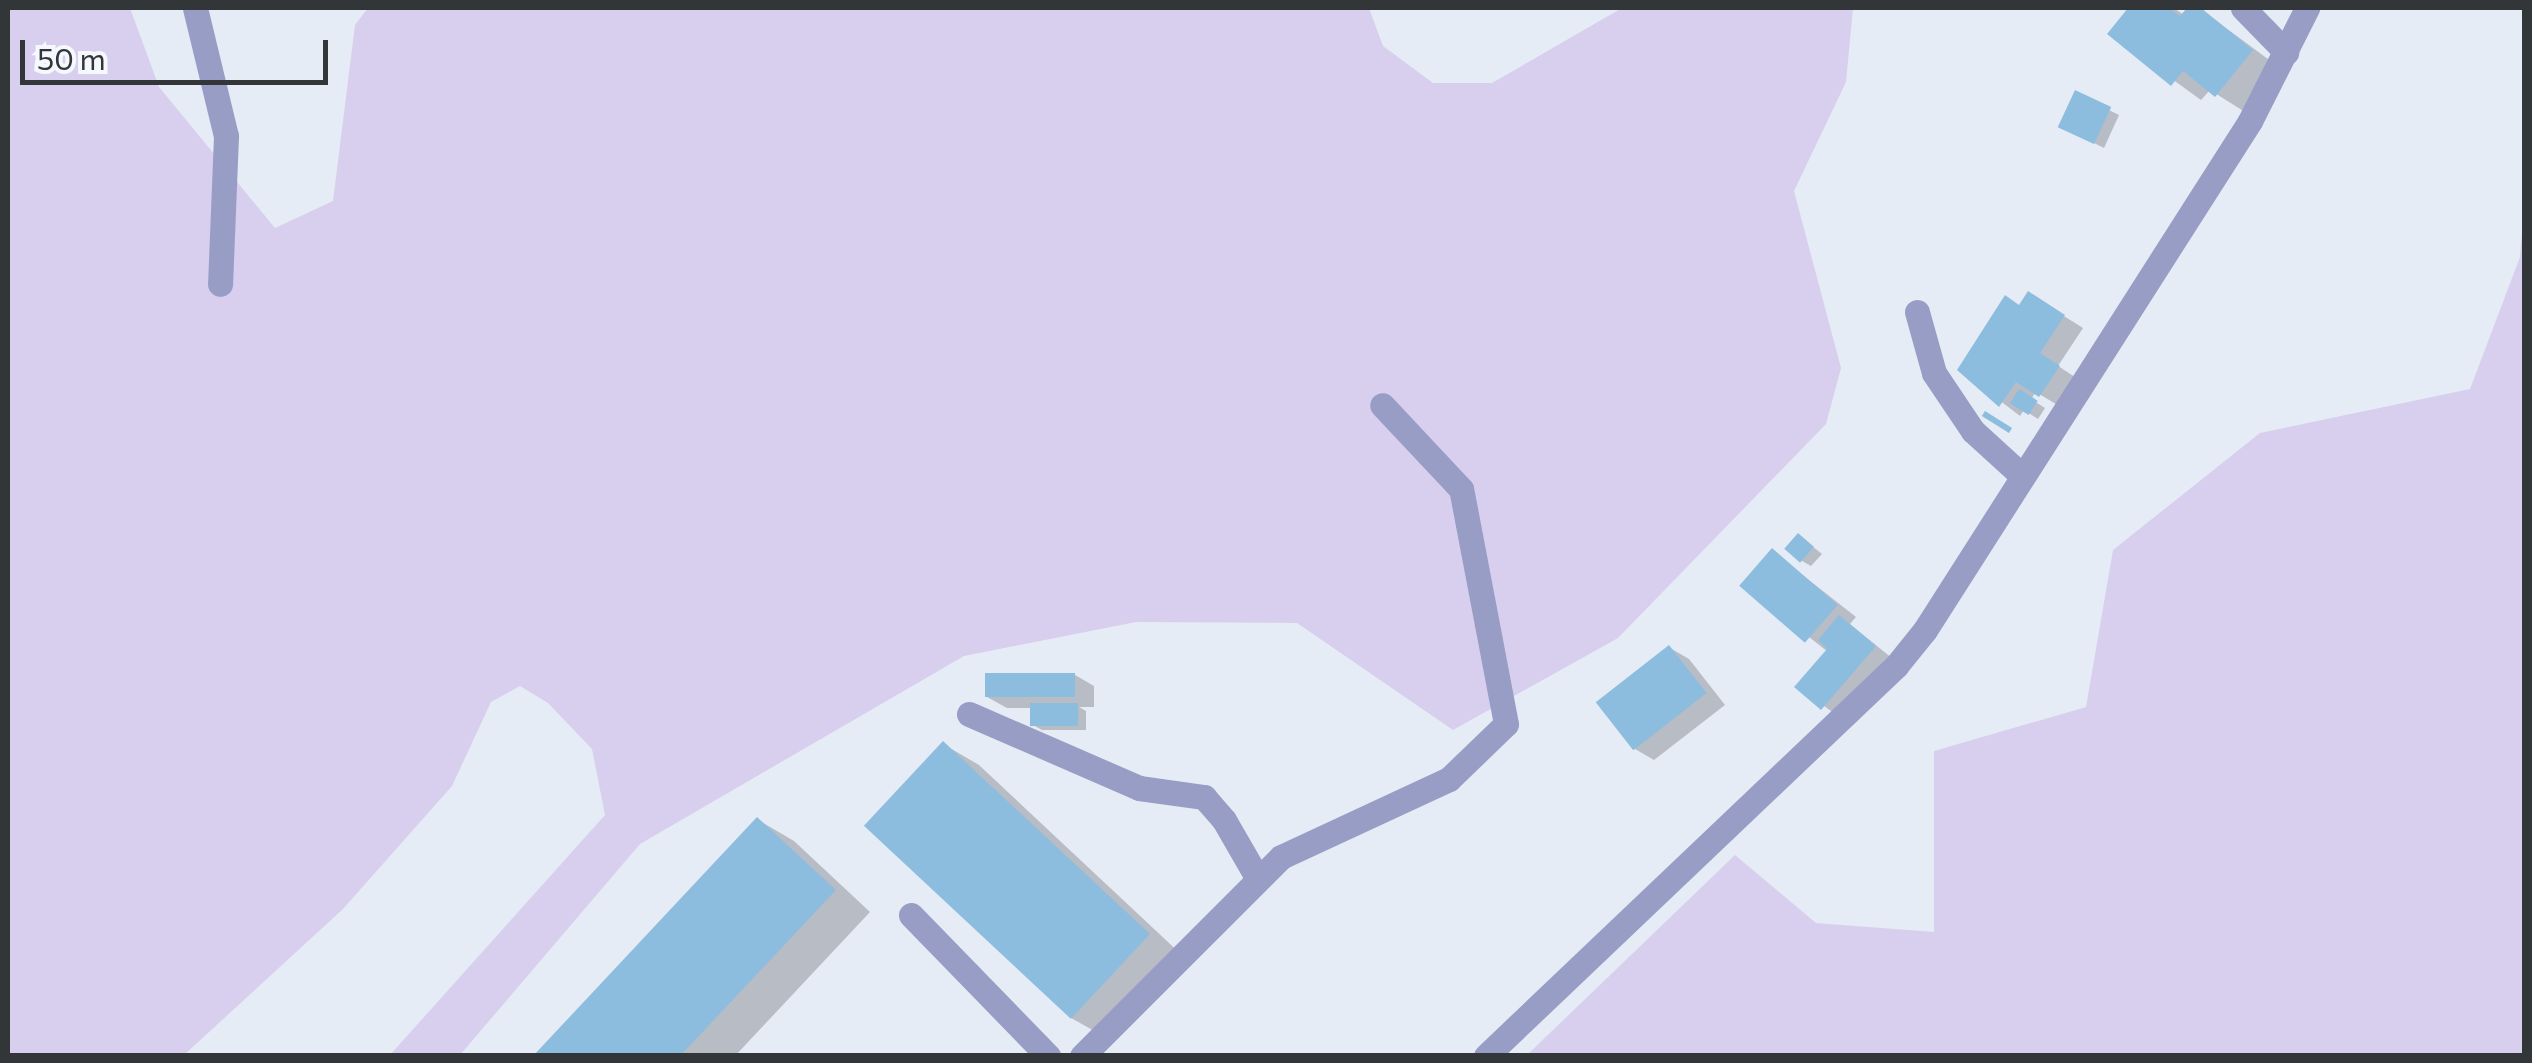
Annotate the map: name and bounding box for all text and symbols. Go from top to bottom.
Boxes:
scale bar [25,20,332,82]
text: 50 m [37,39,106,76]

